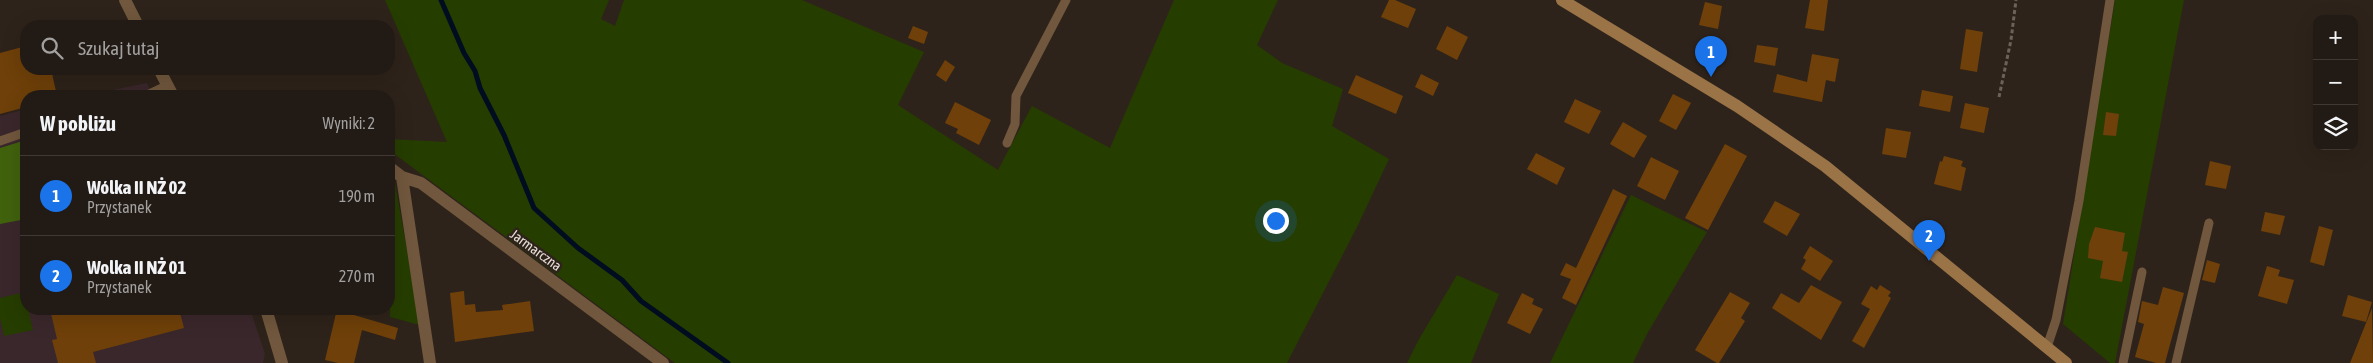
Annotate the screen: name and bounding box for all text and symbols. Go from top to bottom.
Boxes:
map controls [2313,15,2358,150]
button: + [2313,15,2358,60]
search box [20,20,395,75]
icon: search [38,34,66,62]
pin: 1 [1695,36,1727,77]
text: Szukaj tutaj [78,37,160,59]
button: − [2313,60,2358,105]
button: layers [2313,105,2358,150]
text: W pobliżu [40,111,116,135]
text: Wyniki: 2 [323,114,375,132]
text: Wólka II NŻ 02 [87,176,186,198]
text: 1 [52,187,60,205]
text: 190 m [339,187,375,205]
text: Przystanek [87,198,152,216]
your location [1263,208,1289,234]
pin: 2 [1913,220,1945,261]
street label: Jarmarczna [507,226,565,274]
text: Wolka II NŻ 01 [87,256,186,278]
text: 2 [52,267,60,285]
text: 270 m [339,267,375,285]
text: Przystanek [87,278,152,296]

